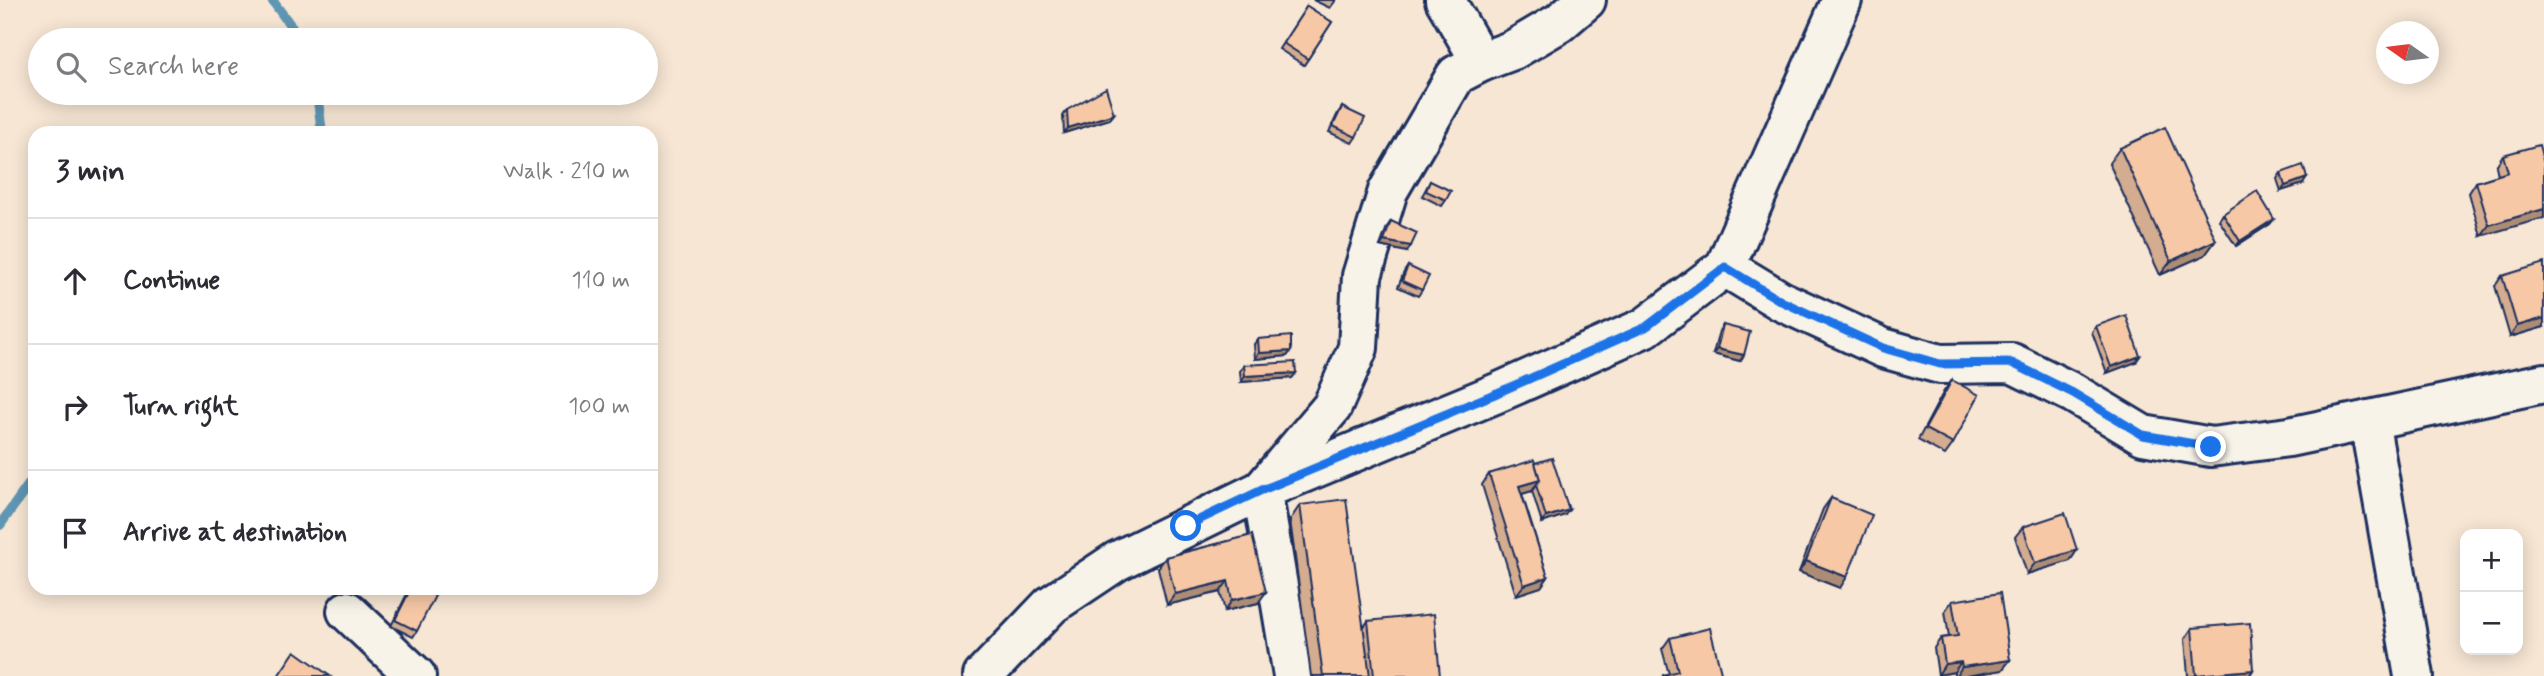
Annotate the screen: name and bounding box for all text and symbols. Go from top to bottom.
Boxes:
north arrow [2376,21,2439,84]
search box [28,28,658,105]
icon: search [52,48,90,86]
text: Search here [108,50,239,84]
text: 3 min [56,152,125,191]
text: Walk · 210 m [503,157,630,187]
icon: ahead [56,262,94,300]
text: Continue [123,264,220,298]
text: 110 m [571,266,630,296]
icon: right [56,388,94,426]
text: Turn right [123,390,239,424]
text: 100 m [568,392,630,422]
route end [2195,431,2226,462]
route start [1170,510,1201,541]
icon: arrive [56,514,94,552]
text: Arrive at destination [123,516,347,550]
map controls [2460,529,2523,655]
button: + [2460,529,2523,592]
button: − [2460,592,2523,655]

